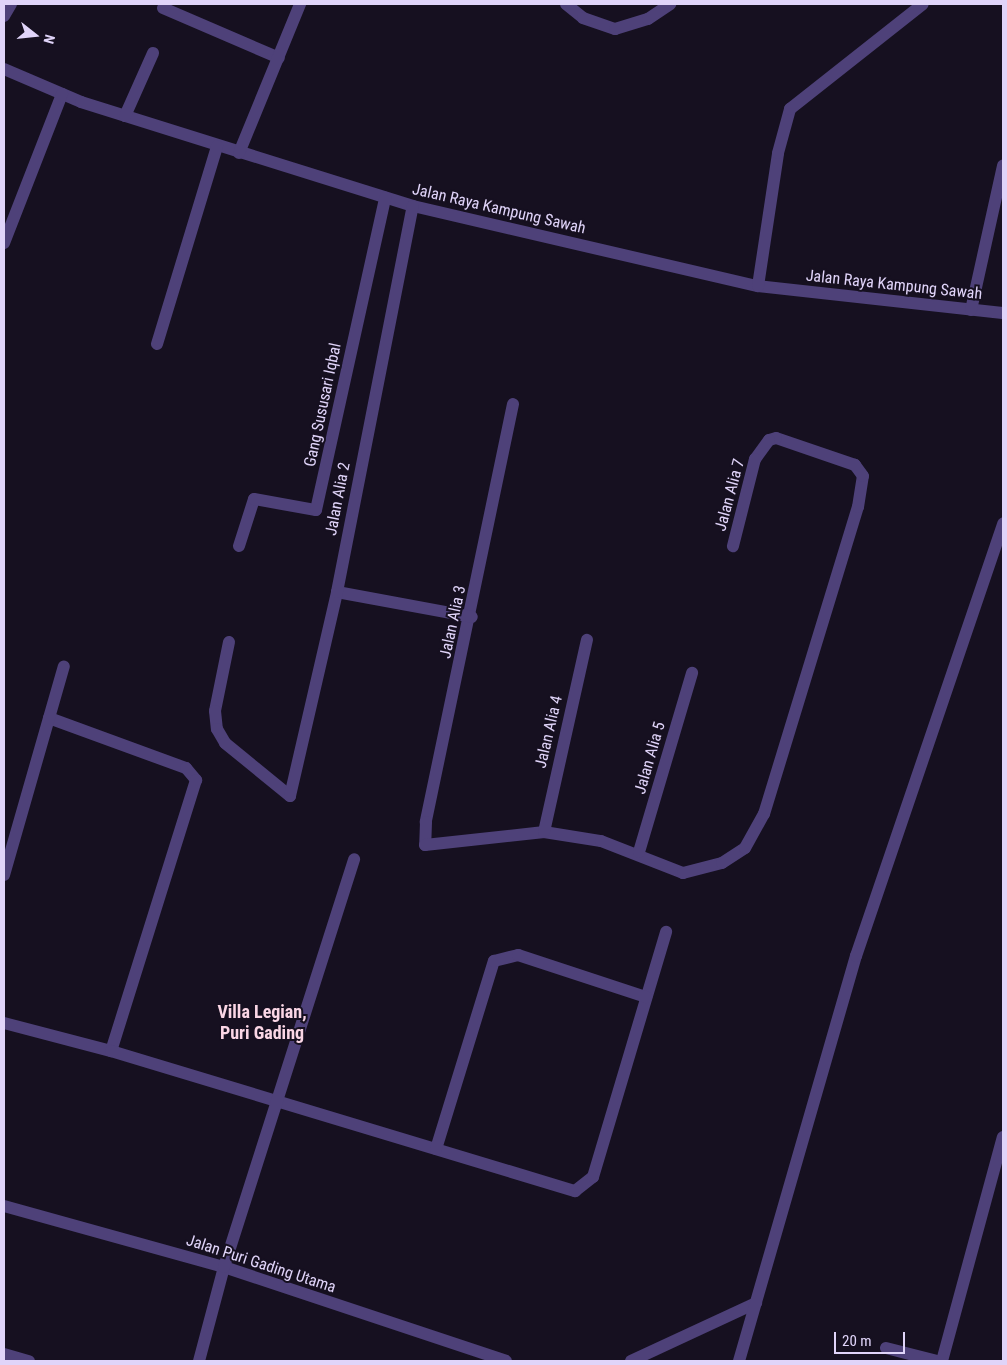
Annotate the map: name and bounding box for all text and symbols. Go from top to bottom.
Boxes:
north arrow [10,10,60,60]
text: N [41,33,58,45]
street label: Jalan Raya Kampung Sawah [411,180,587,238]
street label: Jalan Raya Kampung Sawah [805,266,983,304]
street label: Gang Sususari Iqbal [301,341,345,469]
street label: Jalan Alia 7 [711,457,749,533]
street label: Jalan Alia 2 [322,461,354,537]
street label: Jalan Alia 3 [436,584,470,660]
street label: Jalan Alia 4 [531,694,567,770]
street label: Jalan Alia 5 [631,720,669,796]
district label: Villa Legian, Puri Gading [217,1002,307,1044]
street label: Jalan Puri Gading Utama [184,1231,338,1297]
scale bar [837,1322,908,1354]
text: 20 m [842,1332,872,1350]

